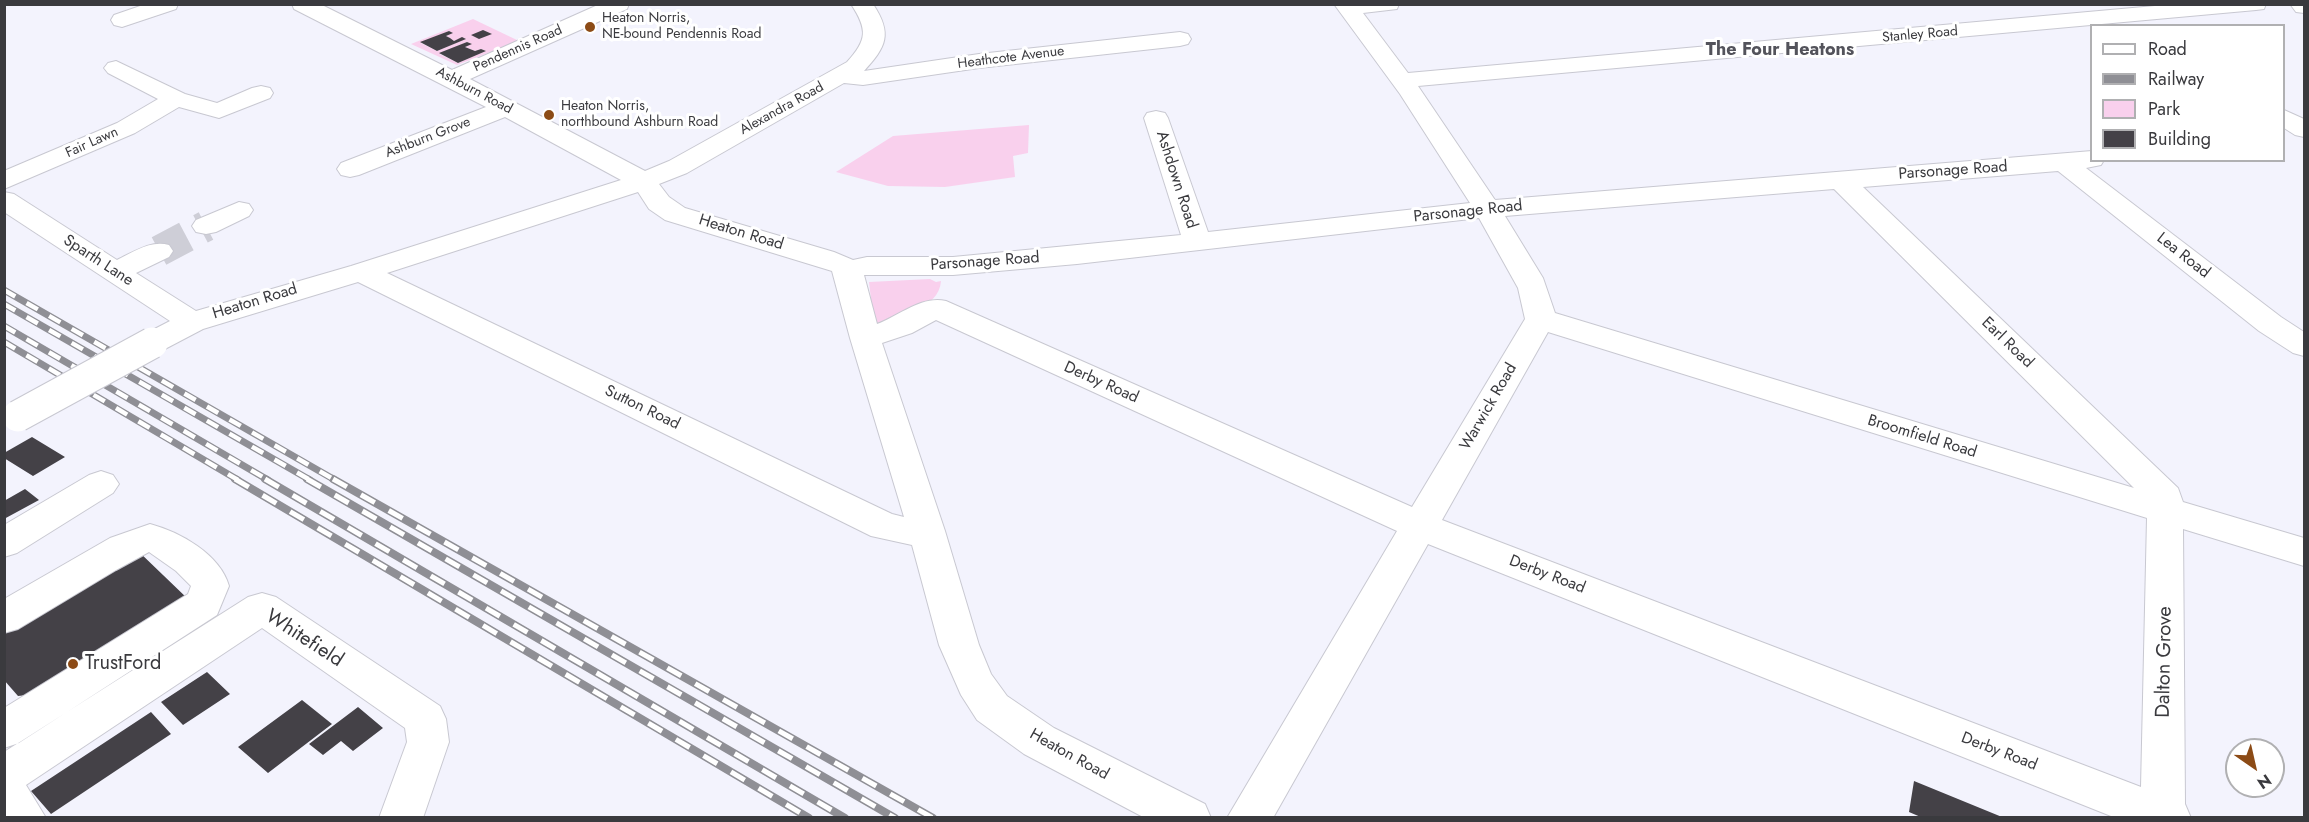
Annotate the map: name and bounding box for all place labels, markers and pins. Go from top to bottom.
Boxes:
place label: Heaton Norris, NE-bound Pendennis Road [602,11,761,44]
marker: Heaton Norris, NE-bound Pendennis Road [583,20,597,34]
place label: Heaton Norris, northbound Ashburn Road [561,99,718,132]
marker: Heaton Norris, northbound Ashburn Road [542,108,556,122]
place label: TrustFord [85,652,161,676]
marker: TrustFord [66,657,80,671]

